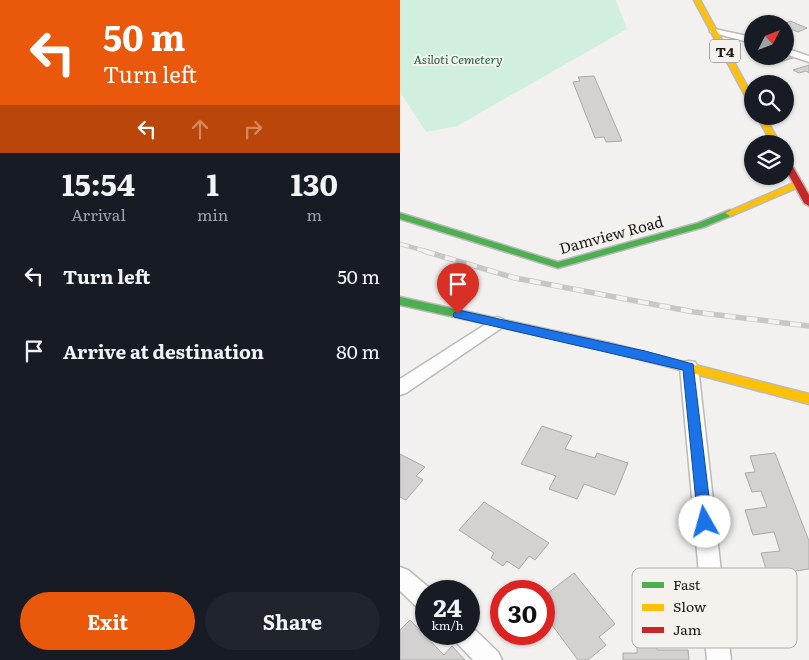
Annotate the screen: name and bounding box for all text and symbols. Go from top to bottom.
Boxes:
text: 50 m [103,10,186,62]
north arrow [744,15,794,65]
map controls [744,15,794,185]
icon: left [20,20,85,85]
road number: T4 [710,40,740,62]
park label: Asiloti Cemetery [414,50,502,68]
text: Turn left [103,57,197,90]
button: search [744,75,794,125]
icon: left [133,115,161,143]
icon: ahead [186,115,214,143]
icon: right [239,115,267,143]
button: layers [744,135,794,185]
text: 15:54 [62,161,135,205]
text: 1 [206,161,219,205]
text: 130 [290,161,338,205]
text: Arrival [71,202,126,226]
text: min [197,202,228,226]
text: m [306,202,322,226]
street label: Damview Road [556,209,666,259]
icon: left [20,262,48,290]
text: Turn left [63,262,150,290]
text: 50 m [337,262,380,290]
pin [437,263,479,314]
icon: arrive [444,270,472,298]
icon: arrive [20,337,48,365]
text: Arrive at destination [63,337,264,365]
text: 80 m [336,337,380,365]
position arrow [678,495,730,547]
legend [632,568,797,648]
text: Fast [673,574,701,594]
speed limit sign: 30 [490,580,555,645]
text: 24 [433,588,462,625]
button: Exit [20,592,195,650]
button: Share [205,592,380,650]
text: Slow [673,596,706,616]
text: km/h [432,616,463,634]
text: Jam [673,619,702,639]

